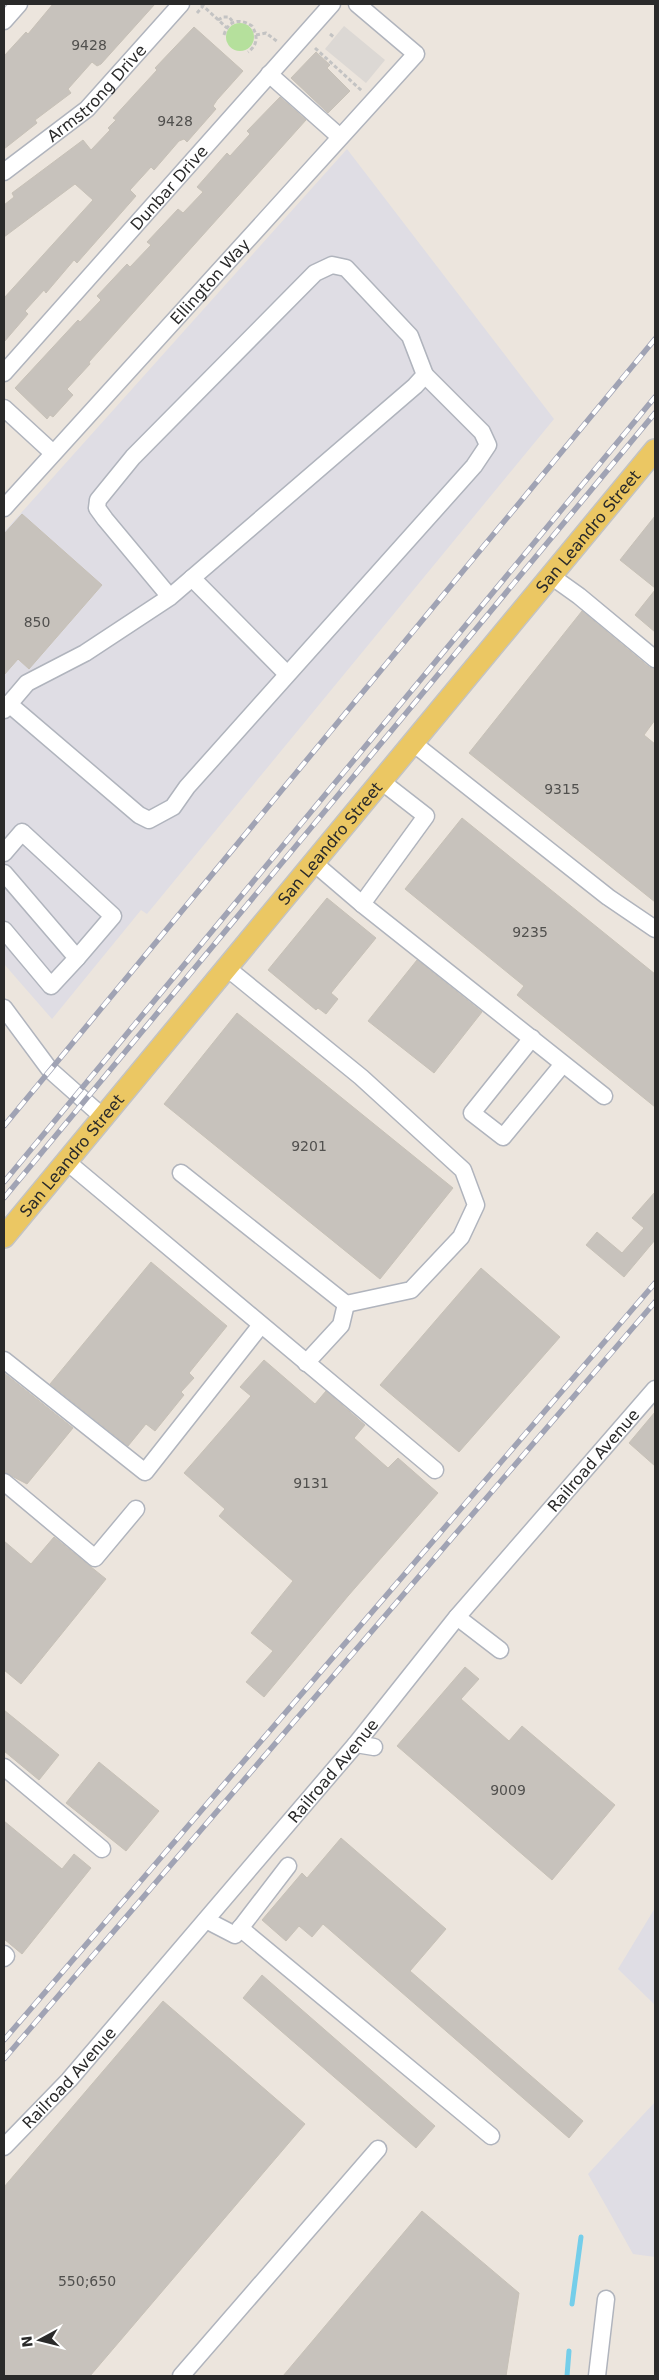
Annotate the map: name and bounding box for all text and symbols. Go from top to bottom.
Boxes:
house number: 9428 [71,37,107,53]
street label: Armstrong Drive [43,40,150,146]
house number: 9428 [157,113,193,129]
street label: Dunbar Drive [126,141,211,234]
street label: Ellington Way [166,235,253,328]
street label: San Leandro Street [532,466,644,596]
house number: 850 [24,614,50,630]
street label: San Leandro Street [273,778,386,908]
house number: 9315 [544,781,580,797]
house number: 9235 [512,924,548,940]
street label: San Leandro Street [15,1090,128,1221]
house number: 9201 [291,1138,327,1154]
street label: Railroad Avenue [543,1405,643,1516]
house number: 9131 [293,1475,329,1491]
street label: Railroad Avenue [284,1715,382,1826]
house number: 9009 [490,1782,526,1798]
street label: Railroad Avenue [18,2023,120,2132]
house number: 550;650 [58,2273,116,2289]
north arrow [15,2315,65,2365]
text: N [18,2335,36,2348]

